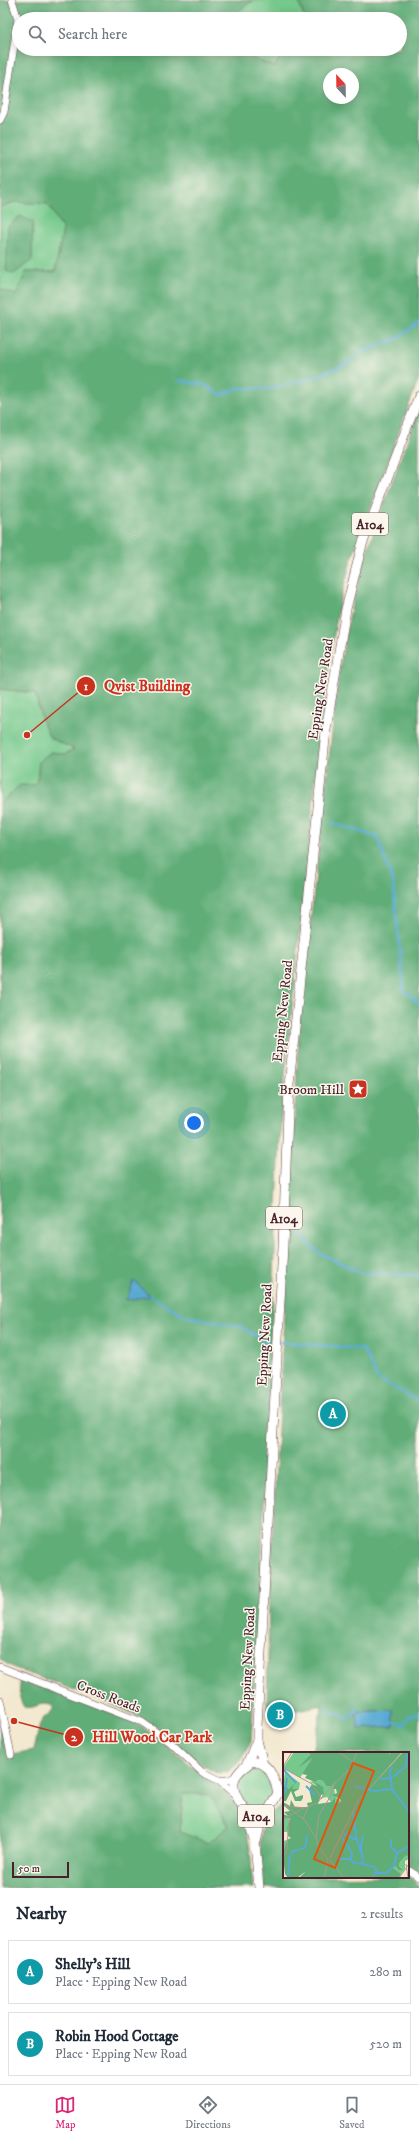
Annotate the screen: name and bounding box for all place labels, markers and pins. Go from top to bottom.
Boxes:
callout: Qvist Building [76,672,198,699]
place icon: Broom Hill [347,1078,369,1100]
place label: Broom Hill [279,1081,345,1099]
pin: A [320,1399,346,1429]
pin: B [267,1700,293,1730]
callout: Hill Wood Car Park [64,1724,220,1751]

